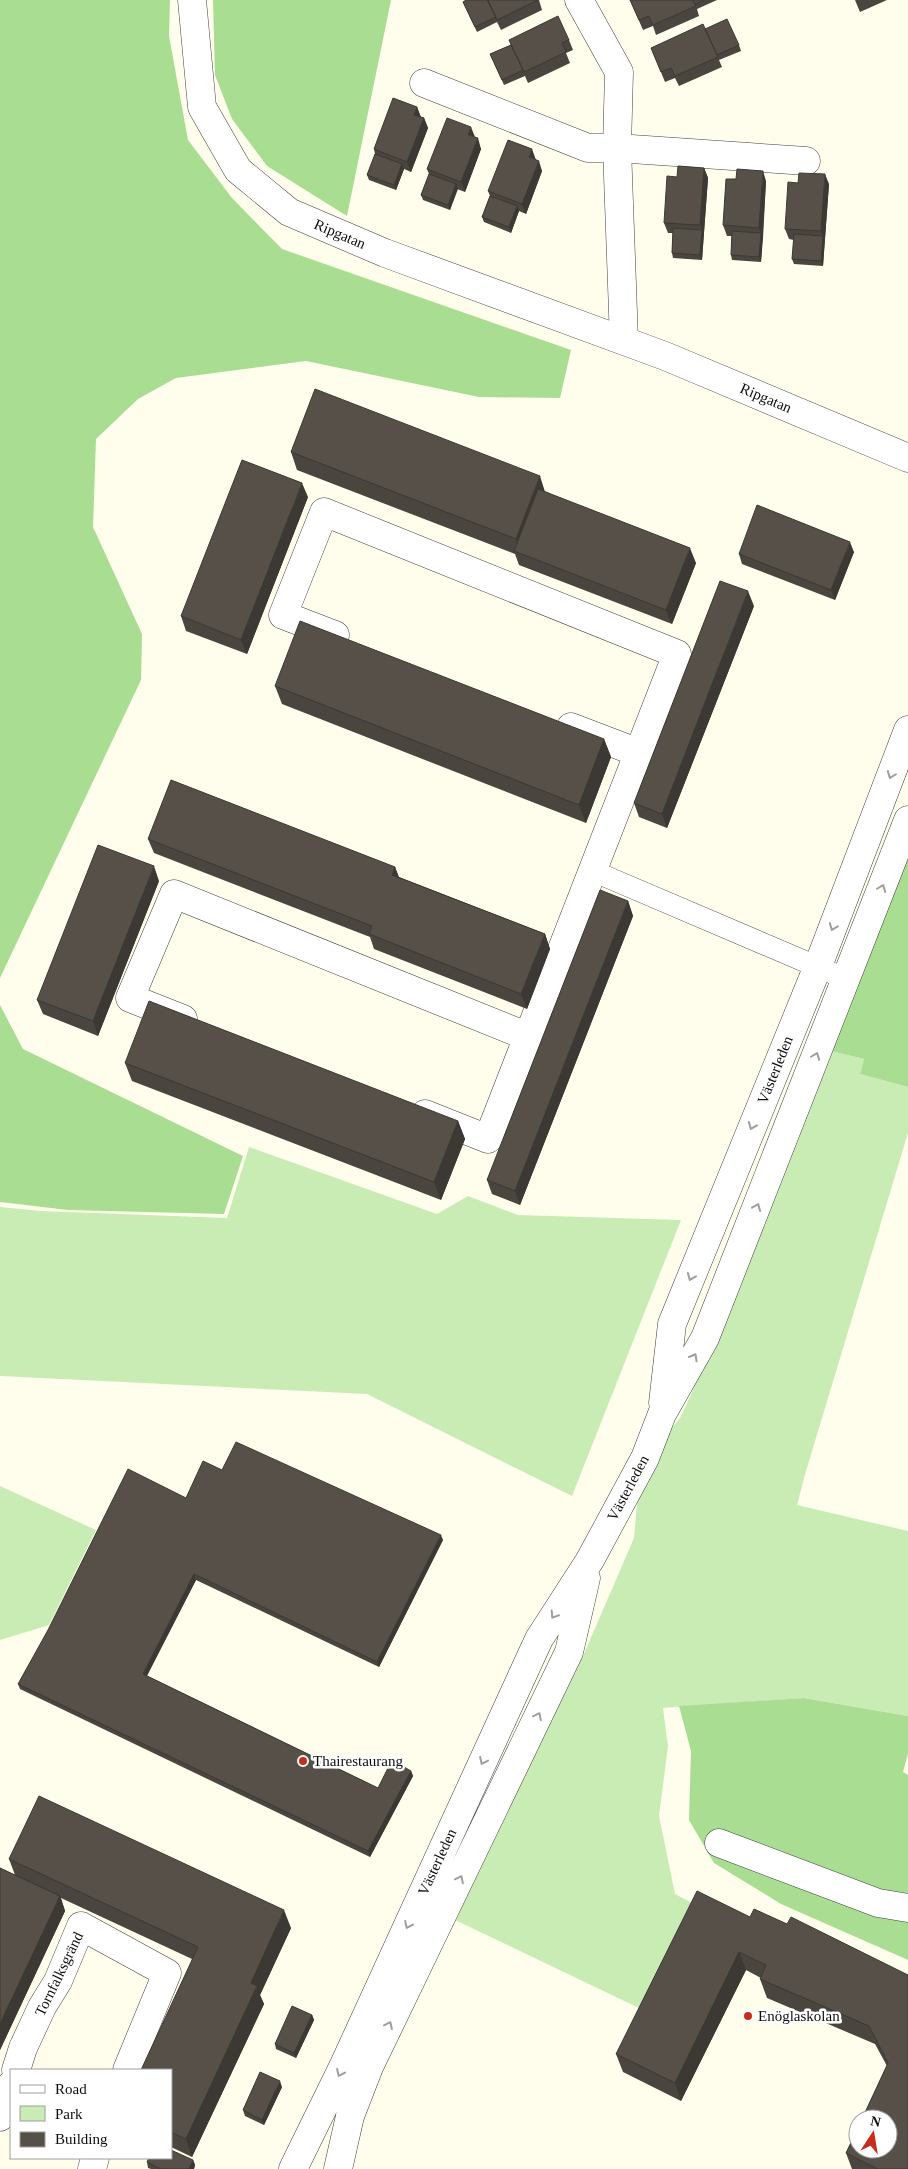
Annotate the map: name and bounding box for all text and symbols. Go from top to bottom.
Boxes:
street label: Ripgatan [312,216,369,252]
street label: Ripgatan [738,380,795,416]
one-way arrow [887,770,897,779]
one-way arrow [876,884,886,893]
one-way arrow [829,922,839,931]
street label: Västerleden [754,1033,796,1106]
one-way arrow [811,1052,821,1060]
one-way arrow [748,1121,758,1130]
one-way arrow [751,1203,761,1212]
one-way arrow [686,1272,697,1281]
one-way arrow [688,1353,698,1362]
street label: Västerleden [604,1452,652,1523]
one-way arrow [551,1610,560,1619]
one-way arrow [532,1713,542,1722]
place label: Thairestaurang [313,1753,403,1769]
marker: Thairestaurang [297,1755,309,1767]
one-way arrow [479,1756,489,1765]
street label: Västerleden [415,1826,460,1898]
one-way arrow [454,1875,464,1884]
one-way arrow [404,1920,414,1929]
street label: Tornfalksgränd [32,1929,86,2019]
place label: Enöglaskolan [758,2008,840,2024]
marker: Enöglaskolan [742,2010,754,2022]
one-way arrow [383,2021,394,2030]
one-way arrow [336,2068,347,2077]
legend [10,2069,172,2159]
text: Road [55,2081,87,2097]
text: Park [55,2106,83,2122]
north arrow [848,2109,898,2159]
text: N [869,2113,882,2130]
text: Building [55,2131,108,2147]

